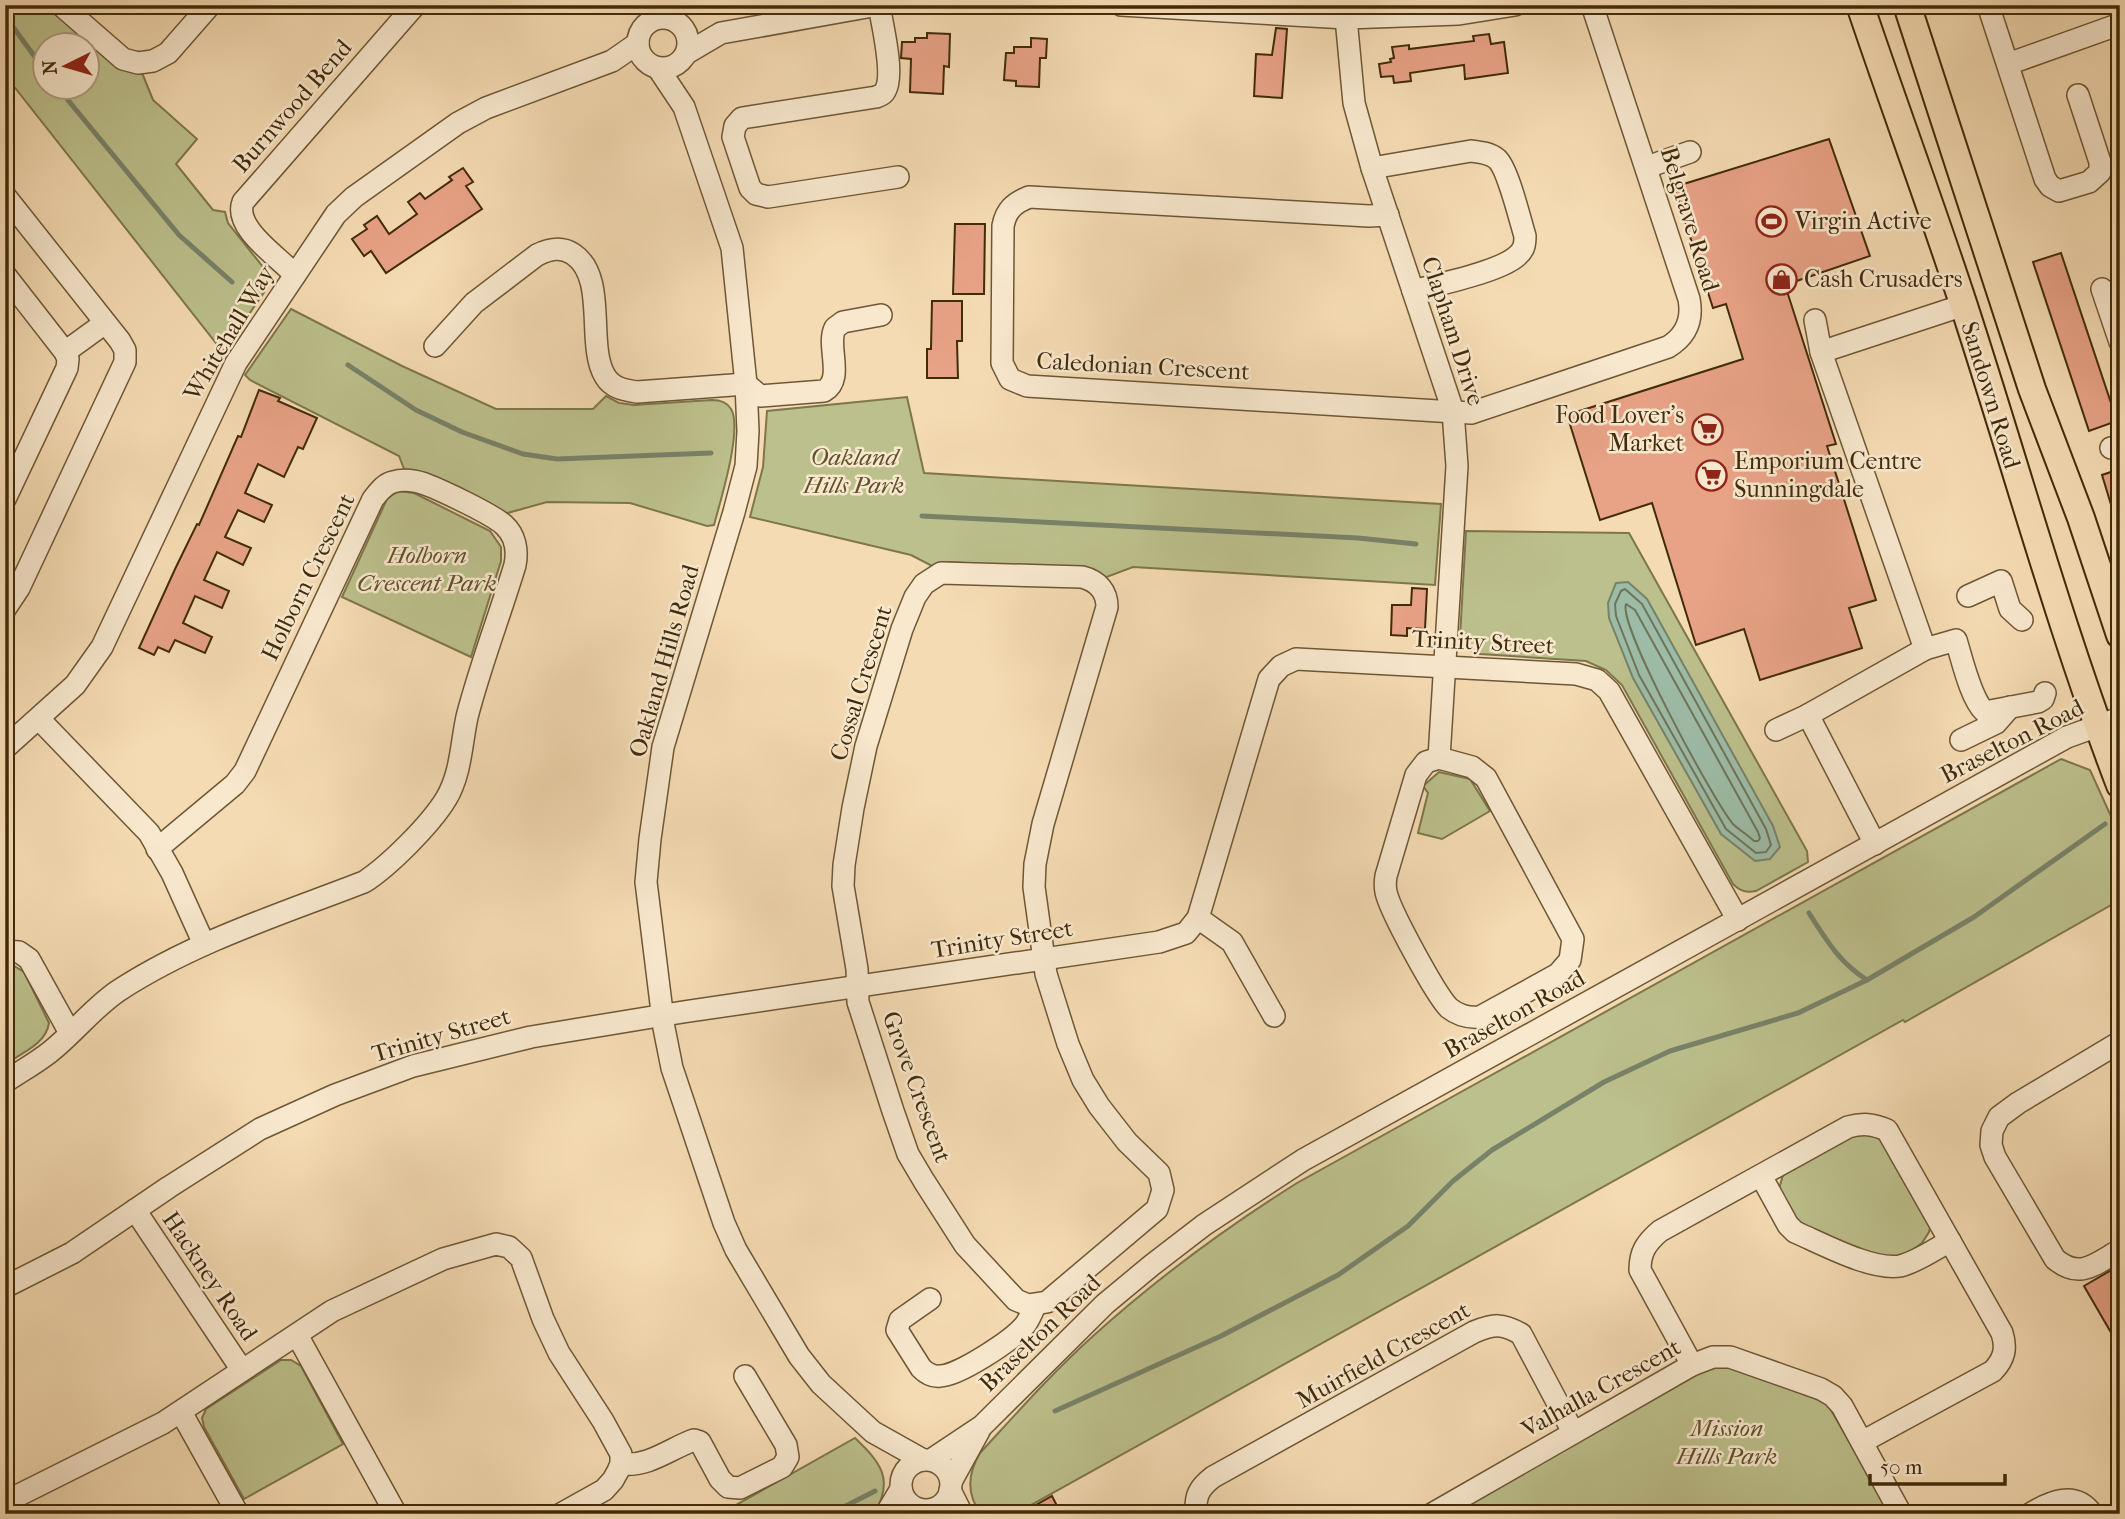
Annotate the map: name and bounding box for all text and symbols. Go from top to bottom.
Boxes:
north arrow [32,32,102,102]
street label: Burnwood Bend [227,33,358,178]
text: N [38,59,62,76]
street label: Belgrave Road [1655,143,1726,296]
sports icon: Virgin Active [1755,204,1789,238]
place label: Virgin Active [1794,207,1932,235]
street label: Clapham Drive [1416,253,1490,409]
street label: Whitehall Way [177,259,281,407]
shop icon: Cash Crusaders [1764,262,1798,296]
place label: Cash Crusaders [1804,265,1963,293]
street label: Sandown Road [1955,318,2027,473]
street label: Caledonian Crescent [1036,346,1251,386]
place label: Food Lover's Market [1555,401,1684,457]
supermarket icon: Food Lover's Market [1690,412,1724,446]
park label: Oakland Hills Park [803,443,904,499]
place label: Emporium Centre Sunningdale [1734,447,1922,503]
supermarket icon: Emporium Centre Sunningdale [1694,458,1728,492]
street label: Holborn Crescent [255,488,361,665]
park label: Holborn Crescent Park [357,541,497,597]
street label: Oakland Hills Road [623,561,705,761]
street label: Cossal Crescent [824,602,898,764]
street label: Trinity Street [1411,624,1555,660]
street label: Braselton Road [1936,692,2089,789]
street label: Trinity Street [929,914,1075,964]
street label: Braselton Road [1439,963,1590,1064]
street label: Trinity Street [369,1002,514,1068]
street label: Grove Crescent [877,1008,957,1167]
street label: Hackney Road [157,1206,264,1347]
street label: Braselton Road [974,1268,1107,1398]
street label: Muirfield Crescent [1291,1296,1475,1414]
street label: Valhalla Crescent [1516,1332,1686,1444]
park label: Mission Hills Park [1676,1414,1777,1470]
scale bar [1870,1442,2004,1486]
text: 50 m [1880,1455,1923,1479]

